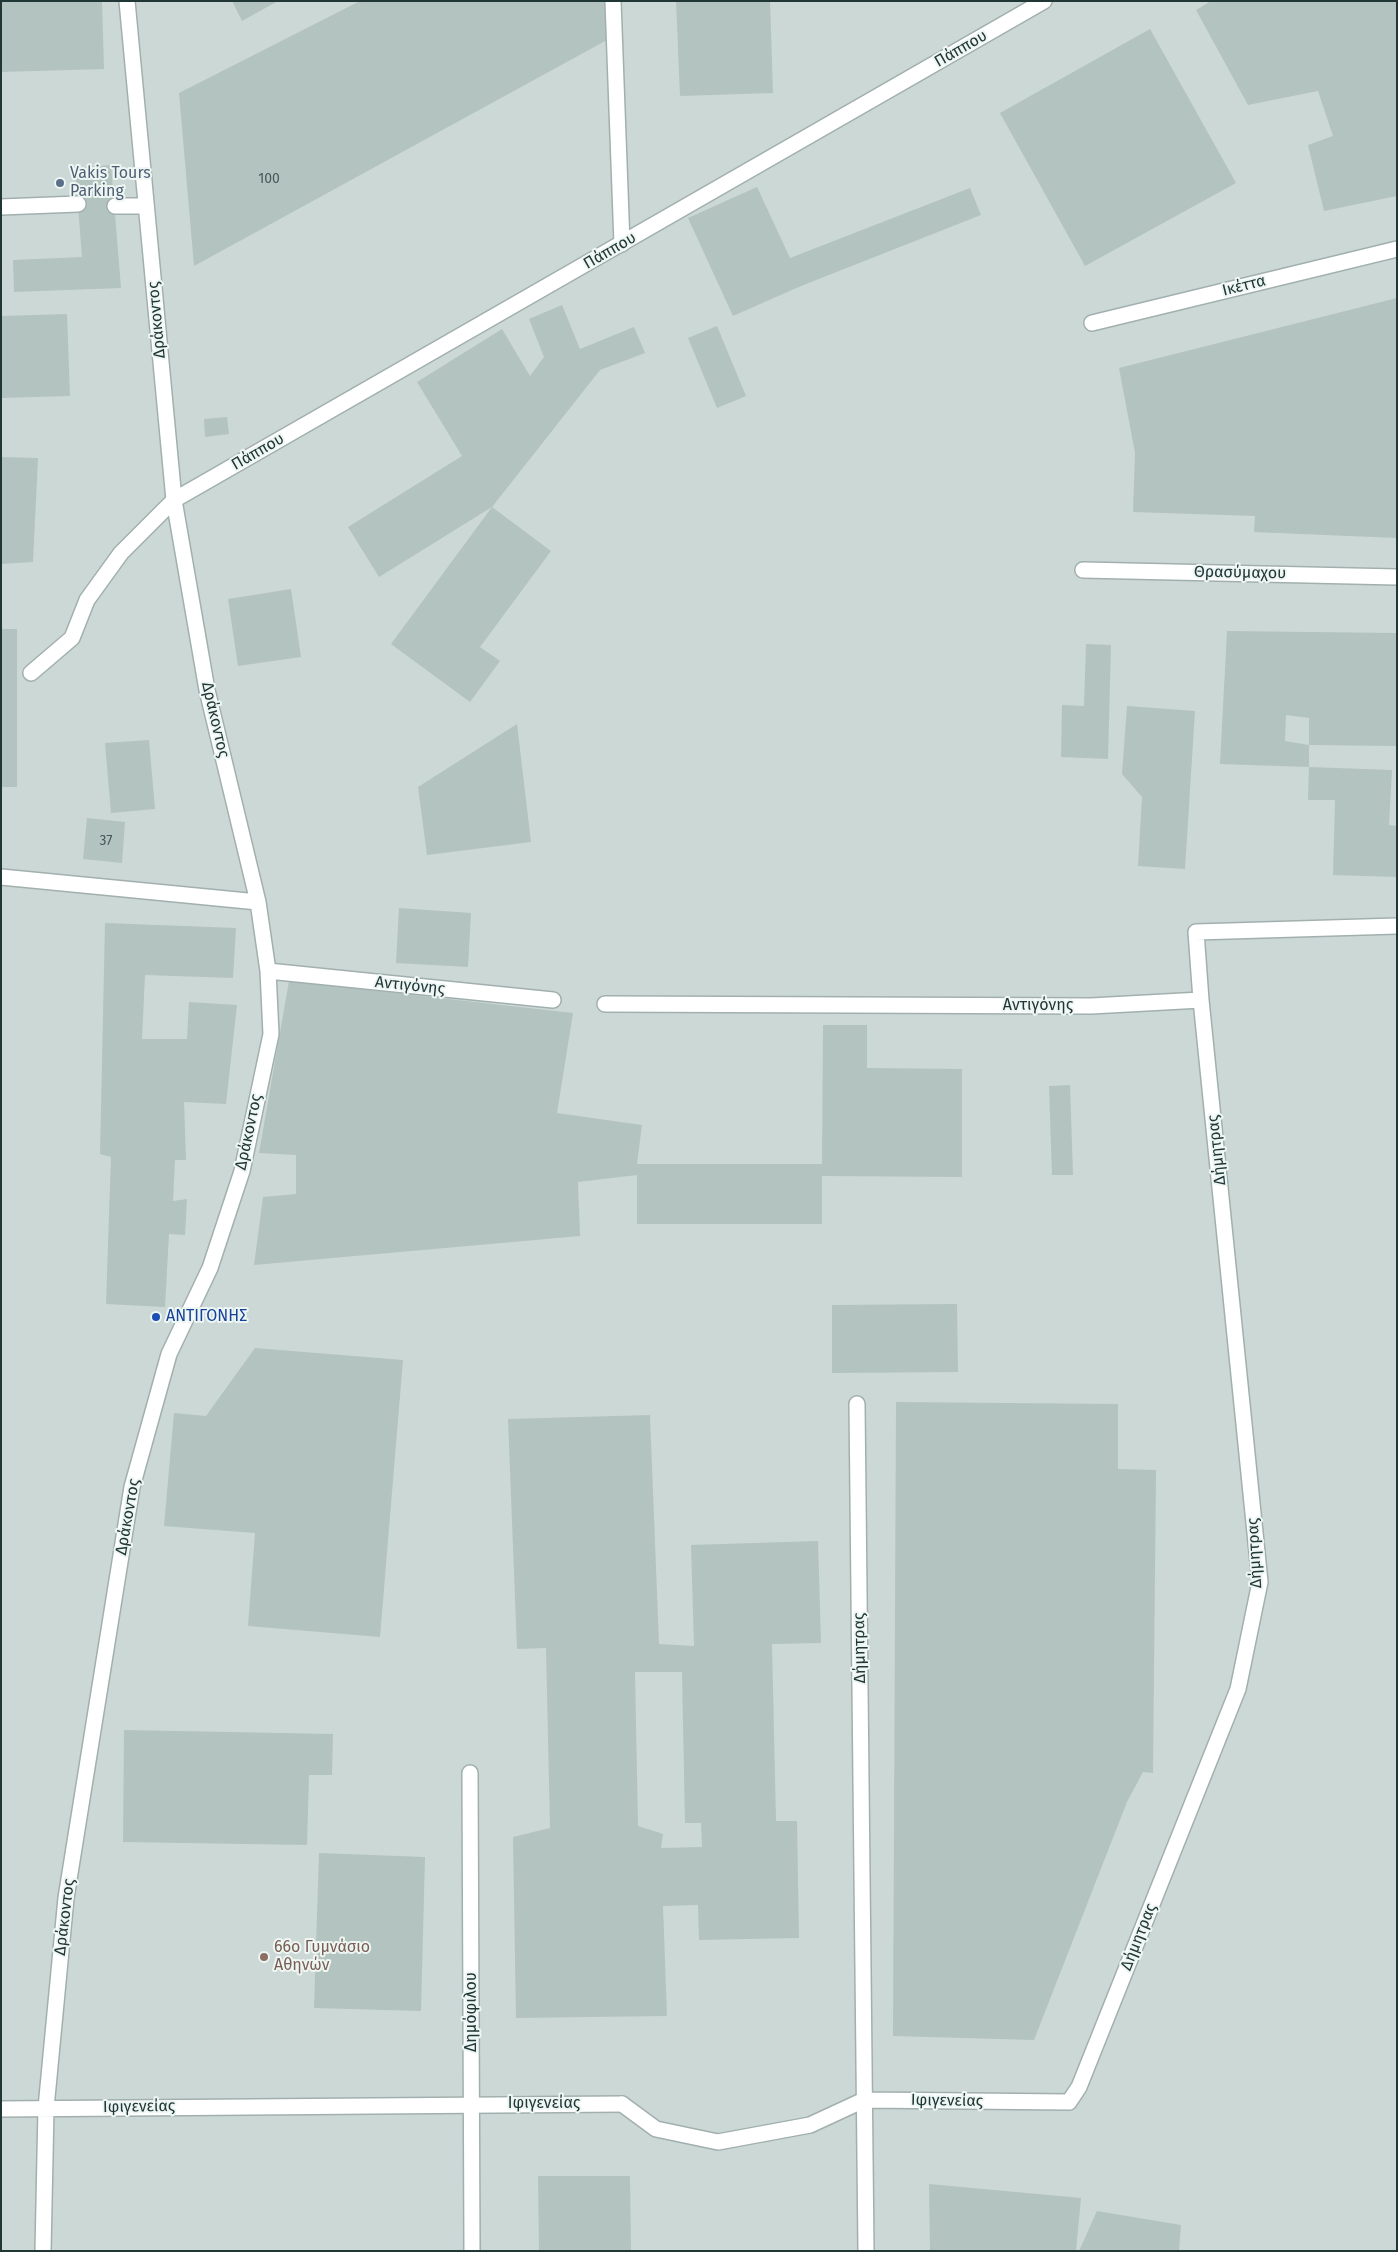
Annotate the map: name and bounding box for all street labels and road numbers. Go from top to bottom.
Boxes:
street label: Πάππου [931,26,991,72]
street label: Πάππου [580,228,640,274]
street label: Ικέττα [1220,271,1268,301]
street label: Δράκοντος [144,281,170,359]
street label: Πάππου [228,429,288,475]
street label: Θρασύμαχου [1194,563,1286,583]
street label: Δράκοντος [197,680,233,760]
street label: Αντιγόνης [374,973,446,999]
street label: Αντιγόνης [1003,996,1073,1016]
street label: Δράκοντος [232,1092,266,1172]
street label: Δήμητρας [1204,1114,1230,1186]
street label: Δράκοντος [112,1477,144,1557]
street label: Δήμητρας [1244,1517,1266,1589]
street label: Δήμητρας [850,1613,870,1683]
street label: Δράκοντος [51,1877,79,1957]
street label: Δήμητρας [1117,1901,1161,1973]
street label: Δημόφιλου [462,1972,482,2052]
street label: Ιφιγενείας [911,2091,983,2111]
street label: Ιφιγενείας [508,2094,580,2114]
street label: Ιφιγενείας [103,2097,175,2117]

